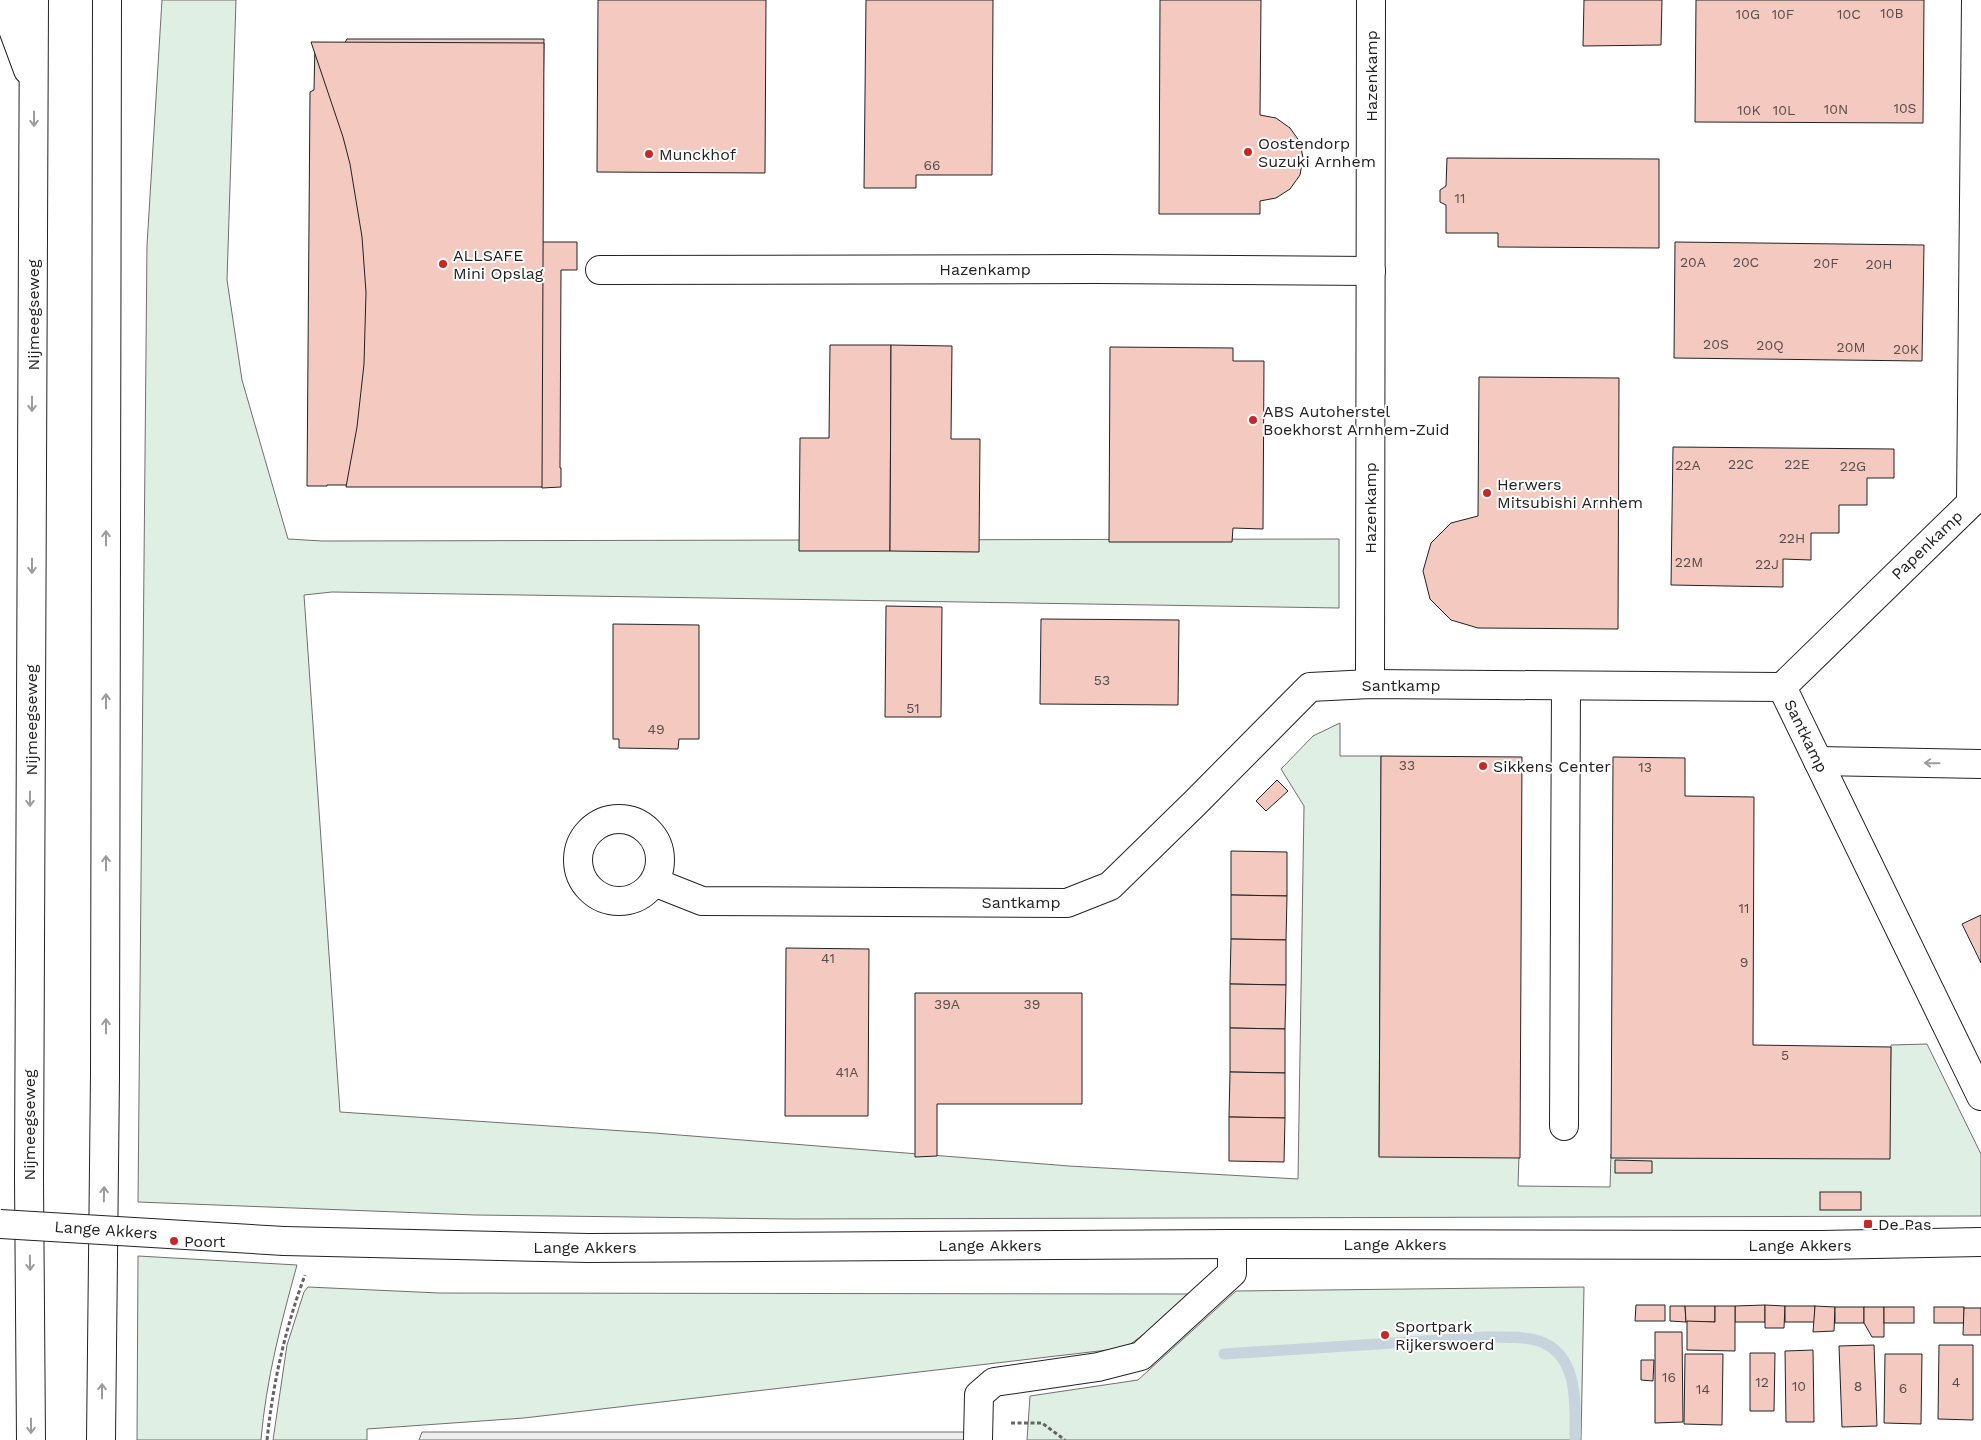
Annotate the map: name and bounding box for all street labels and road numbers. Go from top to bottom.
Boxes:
street label: Hazenkamp [1362,30,1381,122]
street label: Nijmeegseweg [24,259,43,370]
street label: Hazenkamp [939,260,1031,279]
street label: Hazenkamp [1361,462,1380,554]
street label: Papenkamp [1888,506,1966,584]
street label: Nijmeegseweg [22,664,41,775]
street label: Santkamp [1362,676,1440,695]
street label: Santkamp [1780,696,1832,776]
street label: Santkamp [982,893,1060,912]
street label: Nijmeegseweg [20,1069,39,1180]
street label: Lange Akkers [54,1217,158,1243]
street label: Lange Akkers [1343,1235,1447,1254]
street label: Lange Akkers [938,1236,1042,1255]
street label: Lange Akkers [1748,1236,1852,1255]
street label: Lange Akkers [533,1238,637,1257]

